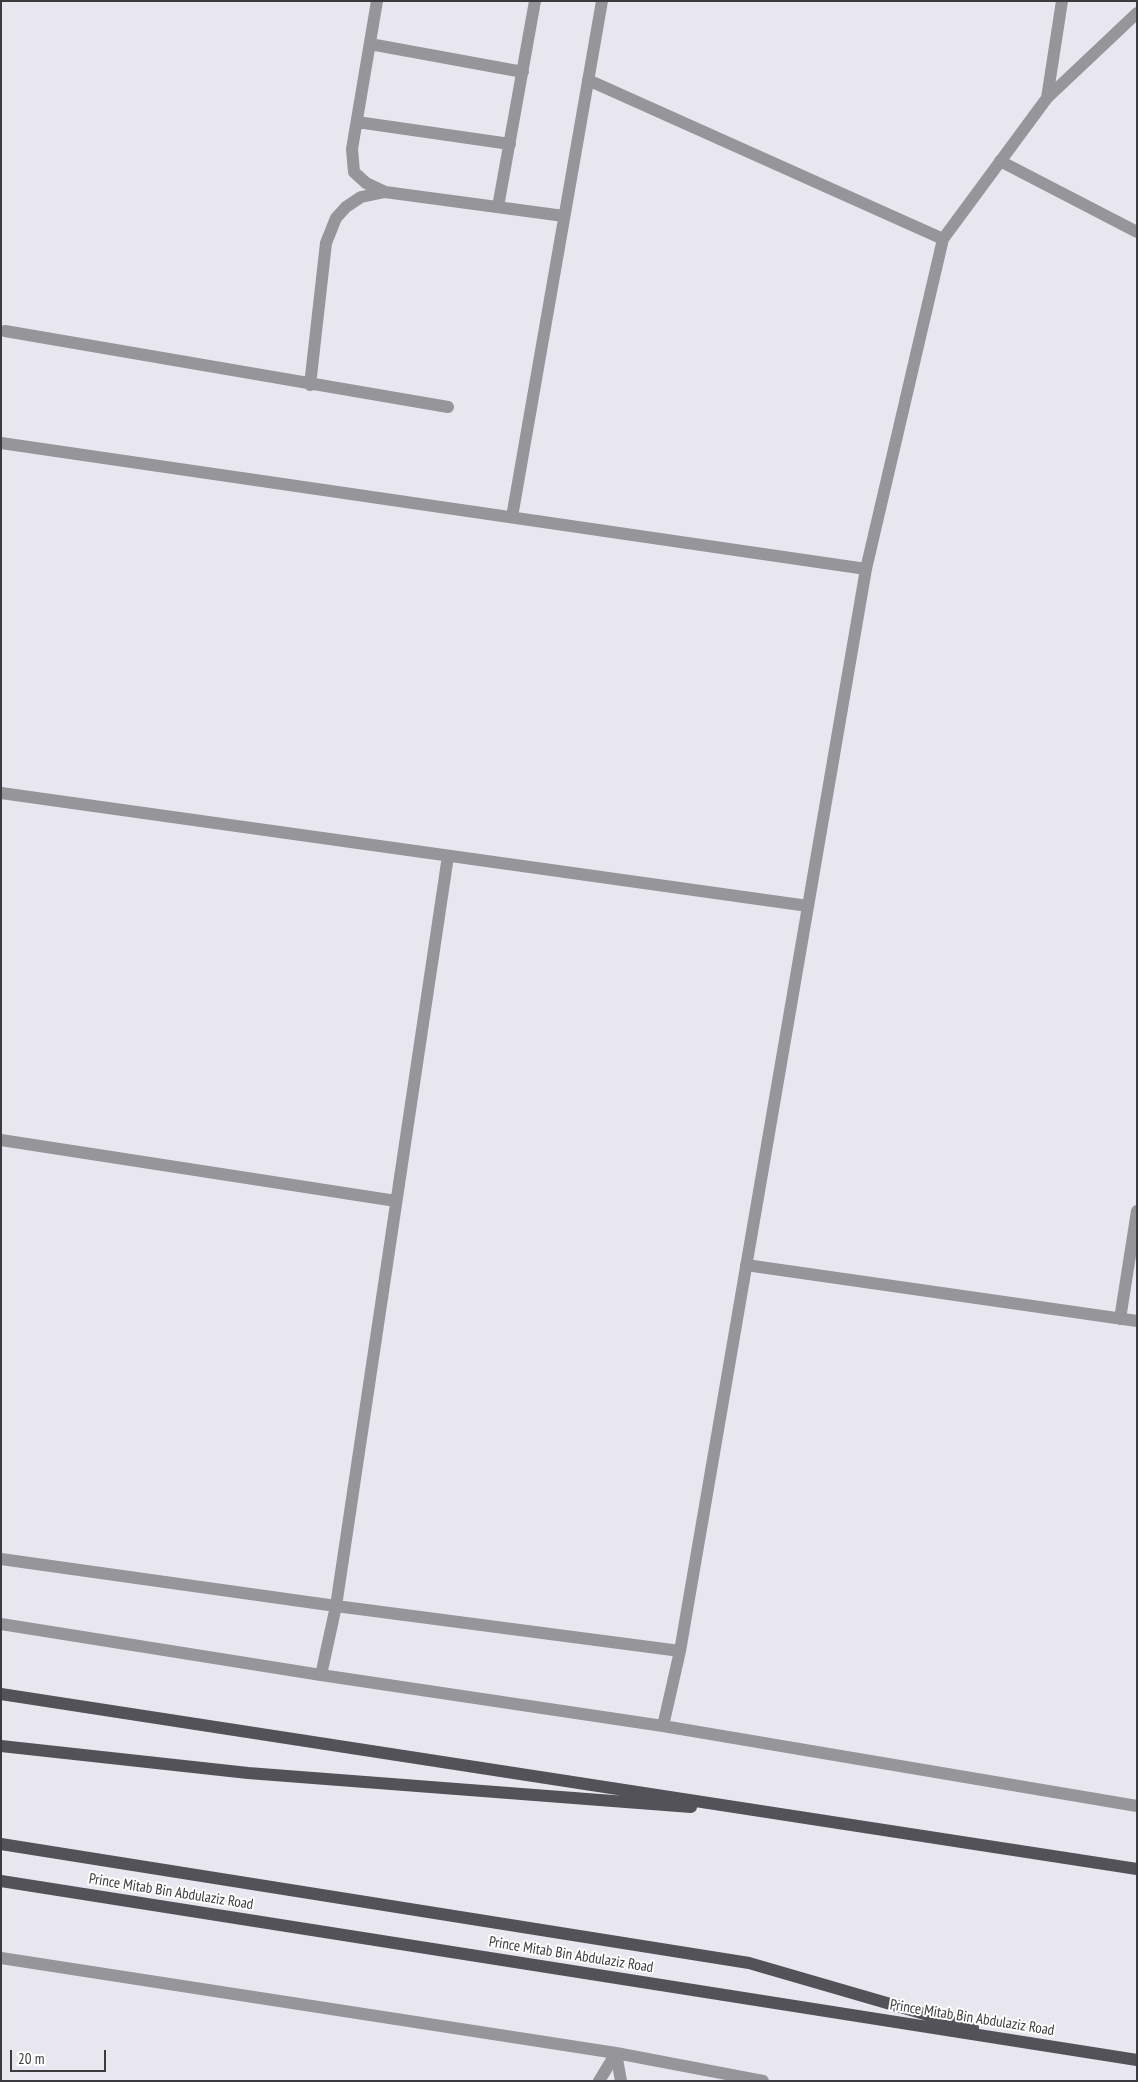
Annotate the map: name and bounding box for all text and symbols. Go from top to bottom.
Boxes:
street label: Prince Mitab Bin Abdulaziz Road [87,1870,255,1914]
street label: Prince Mitab Bin Abdulaziz Road [487,1933,655,1977]
street label: Prince Mitab Bin Abdulaziz Road [888,1996,1056,2040]
scale bar [12,2040,109,2072]
text: 20 m [18,2049,44,2068]

